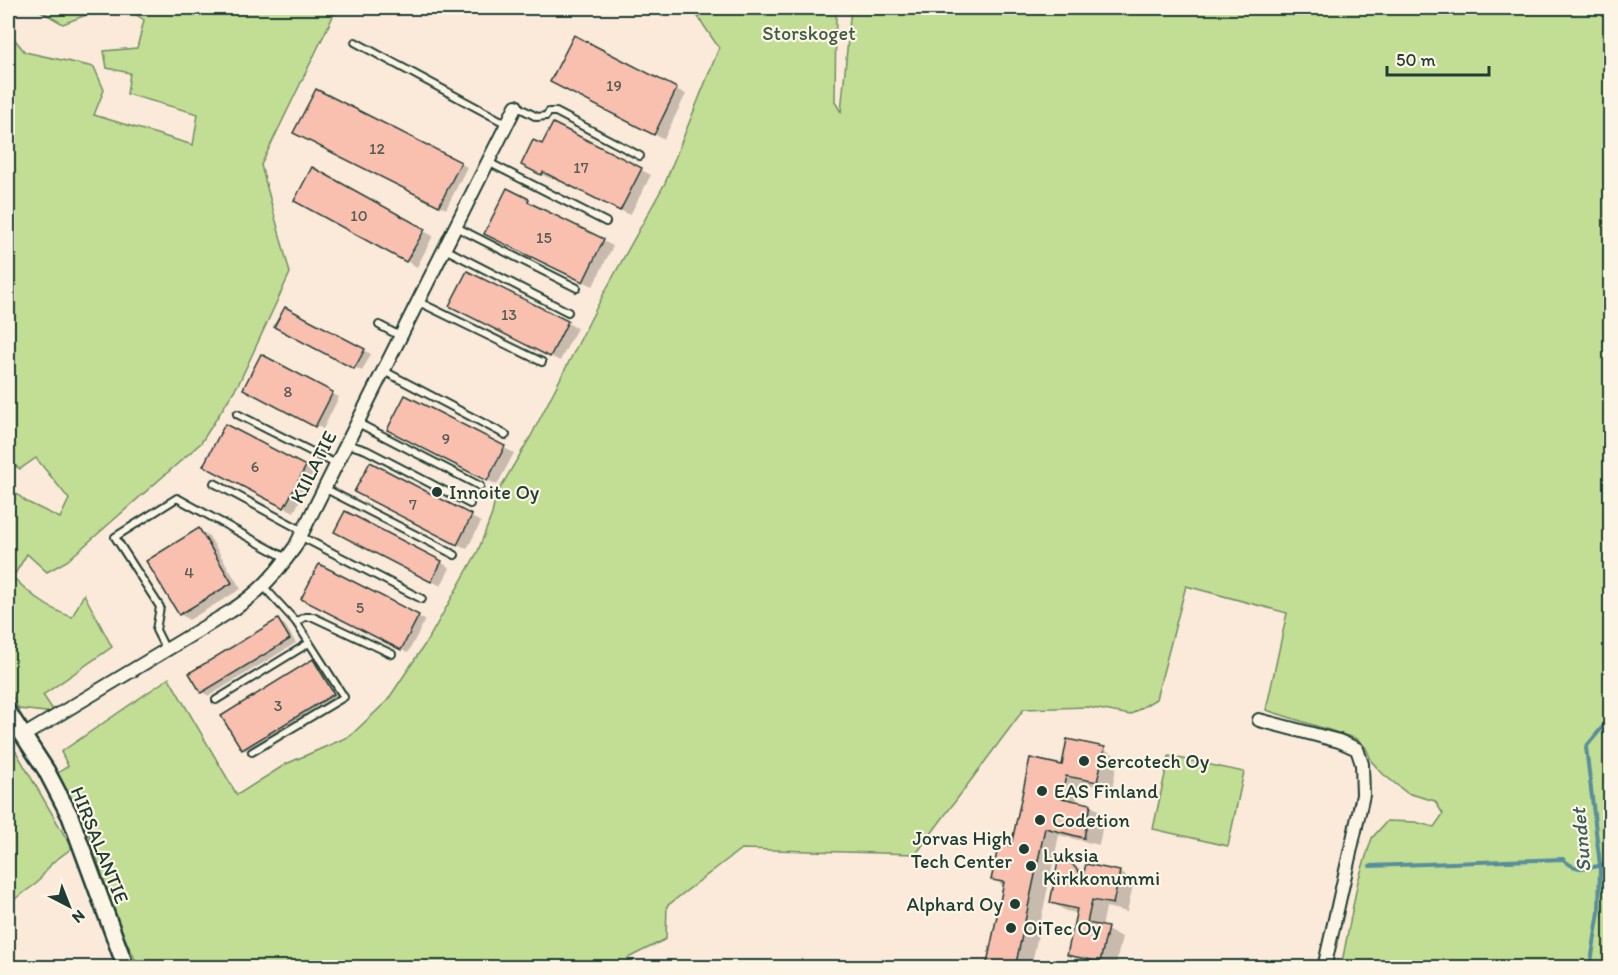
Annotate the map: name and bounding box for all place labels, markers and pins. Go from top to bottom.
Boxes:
place label: Innoite Oy [449,480,540,504]
marker: Innoite Oy [430,485,444,499]
place label: Sercotech Oy [1096,749,1210,773]
marker: Sercotech Oy [1077,754,1091,768]
place label: EAS Finland [1054,779,1158,803]
marker: EAS Finland [1035,784,1049,798]
place label: Codetion [1052,808,1130,832]
marker: Codetion [1033,813,1047,827]
place label: Jorvas High Tech Center [911,826,1012,873]
marker: Jorvas High Tech Center [1017,842,1031,856]
place label: Luksia Kirkkonummi [1043,843,1160,890]
marker: Luksia Kirkkonummi [1024,859,1038,873]
place label: Alphard Oy [907,892,1004,916]
marker: Alphard Oy [1008,897,1022,911]
place label: OiTec Oy [1023,916,1102,940]
marker: OiTec Oy [1004,921,1018,935]

